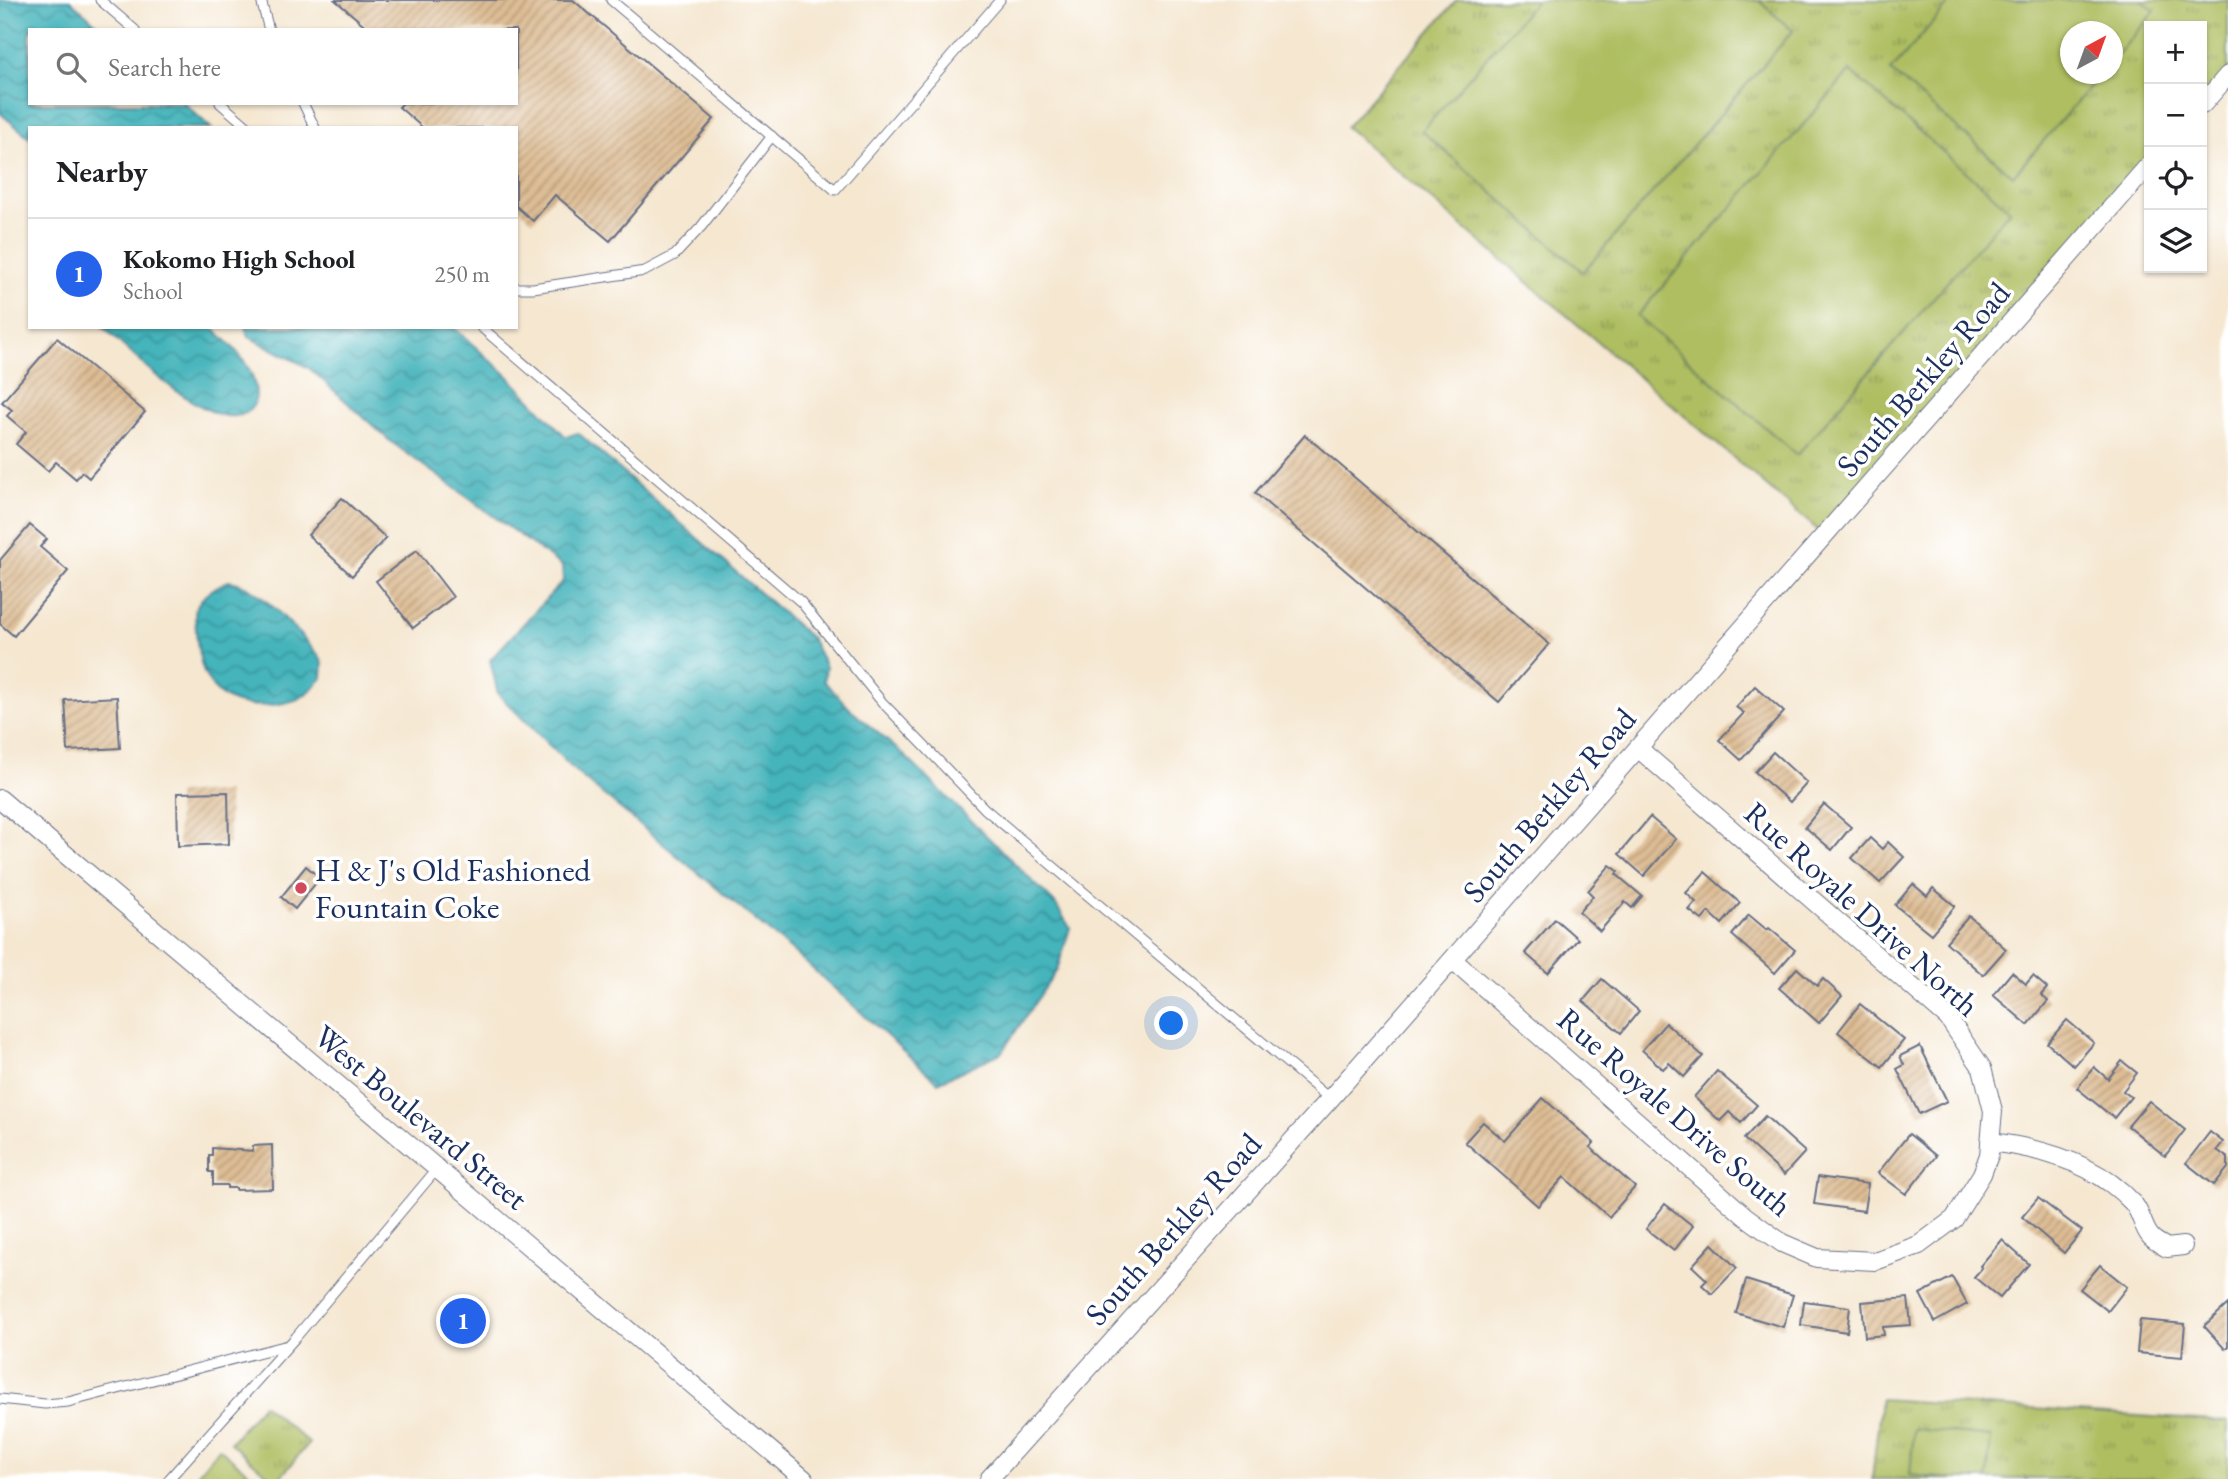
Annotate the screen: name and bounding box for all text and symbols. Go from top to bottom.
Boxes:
north arrow [2060,21,2123,84]
map controls [2144,21,2207,273]
button: + [2144,21,2207,84]
search box [28,28,518,105]
icon: search [52,48,90,86]
text: Search here [108,50,221,84]
button: − [2144,84,2207,147]
button: locate [2144,147,2207,210]
text: Nearby [56,152,148,191]
button: layers [2144,210,2207,273]
text: Kokomo High School [123,242,356,276]
text: 1 [73,259,85,289]
text: 250 m [434,259,490,289]
street label: South Berkley Road [1827,272,2020,485]
text: School [123,276,183,306]
street label: South Berkley Road [1453,698,1646,911]
street label: Rue Royale Drive North [1736,792,1988,1026]
place label: H & J's Old Fashioned Fountain Coke [315,849,591,928]
marker: H & J's Old Fashioned Fountain Coke [293,880,309,896]
street label: Rue Royale Drive South [1549,998,1801,1226]
your location [1154,1006,1188,1040]
street label: West Boulevard Street [305,1015,537,1219]
street label: South Berkley Road [1075,1123,1271,1334]
pin: 1 [440,1295,486,1347]

